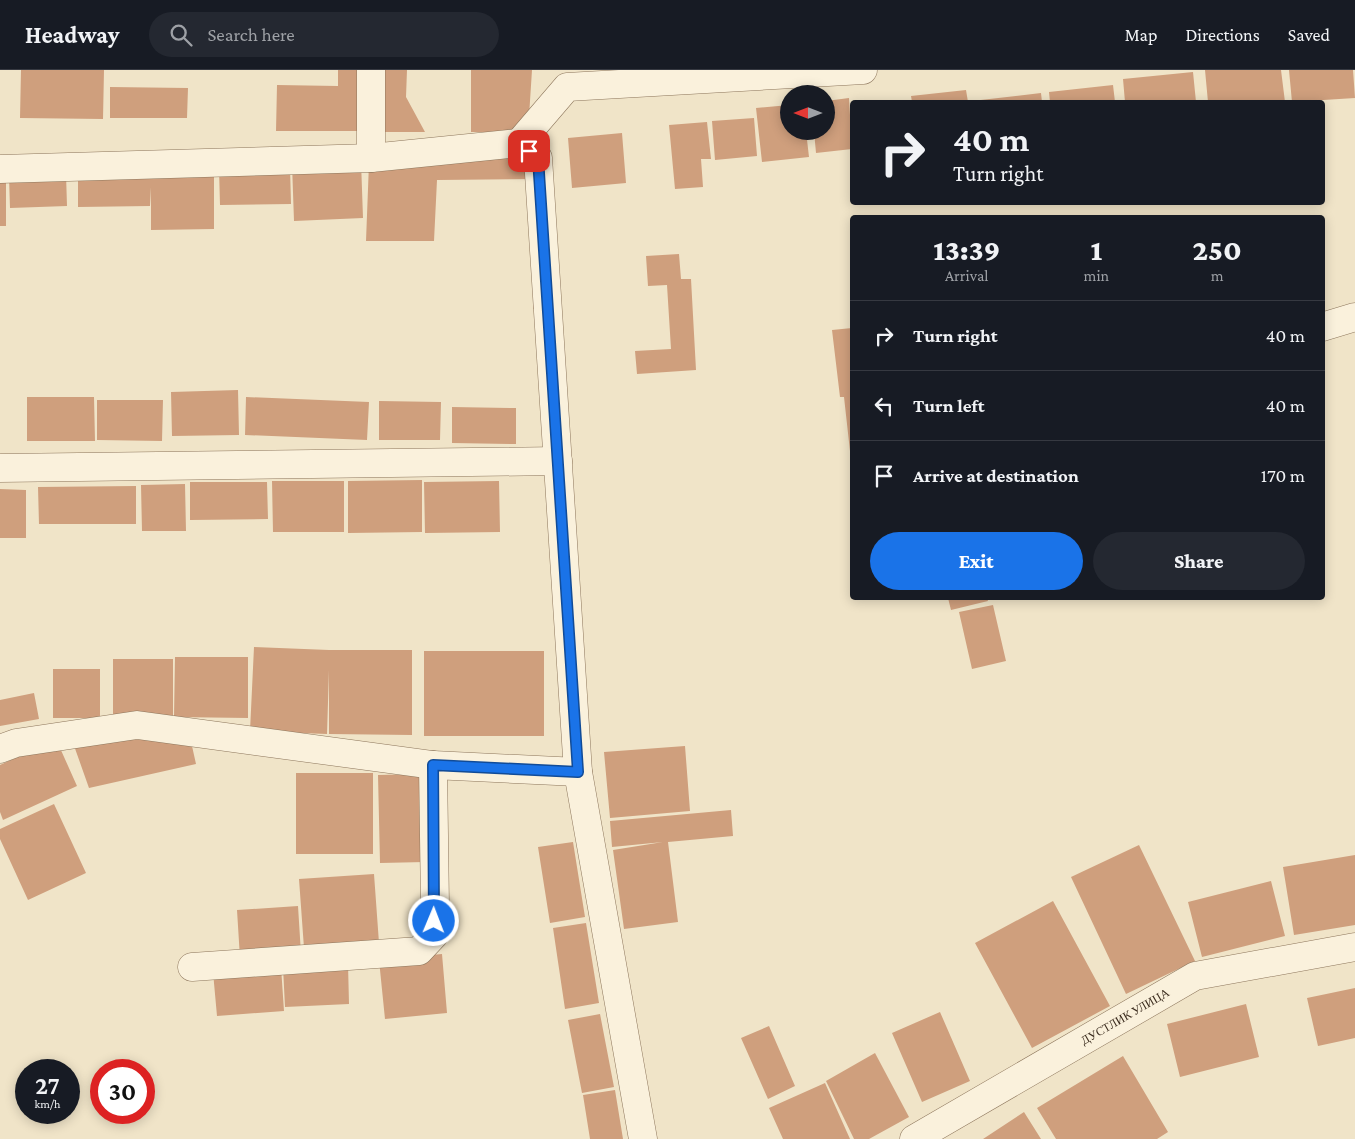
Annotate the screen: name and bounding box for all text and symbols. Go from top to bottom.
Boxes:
search box [149,12,499,57]
text: Headway [25,21,119,48]
icon: search [167,21,195,49]
text: Search here [207,24,295,45]
text: Map [1125,25,1157,45]
text: Directions [1185,25,1260,45]
text: Saved [1288,25,1330,45]
north arrow [780,85,835,140]
map controls [780,85,835,140]
icon: right [870,120,935,185]
text: 40 m [953,120,1030,159]
pin [508,130,550,172]
icon: arrive [515,137,543,165]
text: Turn right [953,161,1044,186]
text: 13:39 [933,233,1000,266]
text: 1 [1091,233,1102,266]
text: 250 [1192,233,1242,266]
text: Arrival [945,267,989,284]
text: min [1084,267,1109,284]
text: m [1211,267,1224,284]
icon: right [870,322,898,350]
text: Turn right [913,325,998,346]
text: 40 m [1266,325,1305,346]
icon: left [870,392,898,420]
text: Turn left [913,395,985,416]
text: 40 m [1266,395,1305,416]
icon: arrive [870,462,898,490]
text: Arrive at destination [913,465,1079,486]
text: 170 m [1261,465,1305,486]
button: Exit [870,532,1083,590]
button: Share [1093,532,1305,590]
position arrow [407,894,459,946]
street label: ДУСТЛИК УЛИЦА [1078,985,1172,1048]
speed limit sign: 30 [90,1059,155,1124]
text: 27 [35,1072,60,1099]
text: km/h [35,1097,60,1111]

